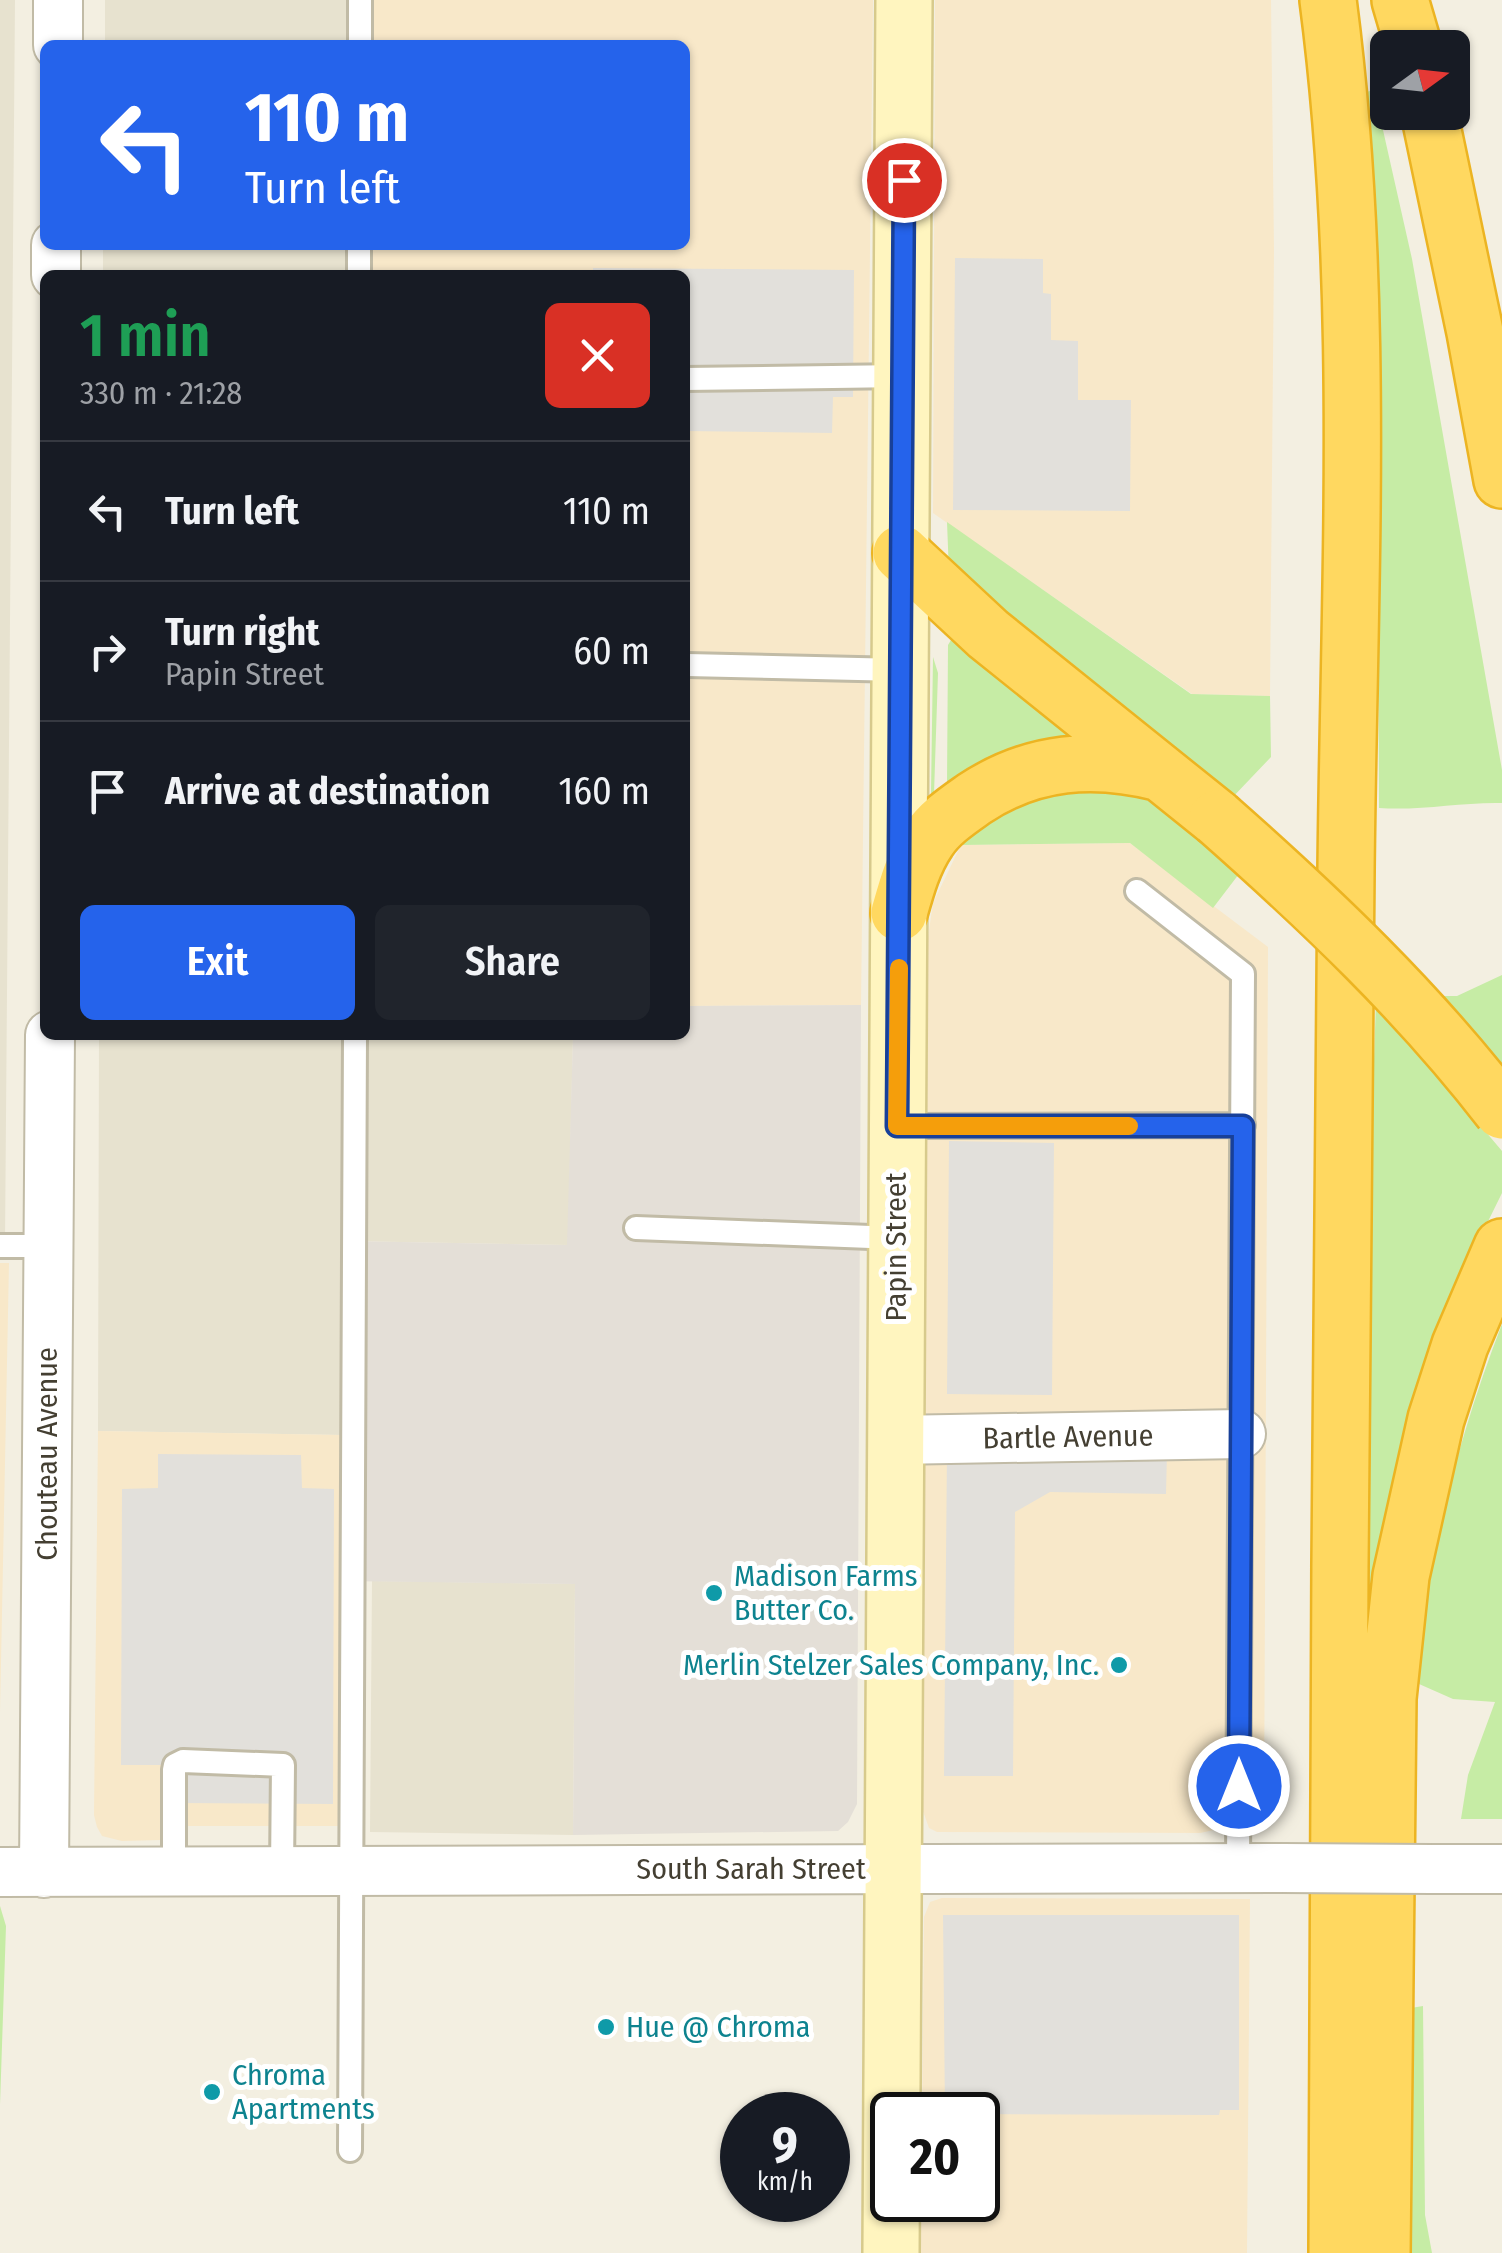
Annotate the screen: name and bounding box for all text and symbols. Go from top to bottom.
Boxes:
north arrow [1370,30,1470,130]
map controls [1370,30,1470,130]
text: 110 m [245,76,409,160]
icon: left [80,80,210,210]
pin [862,138,947,223]
icon: arrive [877,153,932,208]
text: Turn left [245,161,400,215]
text: 1 min [80,300,211,372]
button: close [545,303,650,408]
text: 330 m · 21:28 [80,374,242,412]
icon: left [80,484,135,539]
text: Turn left [165,488,299,534]
text: 110 m [563,488,650,534]
text: Turn right [165,609,319,655]
icon: right [80,624,135,679]
text: 60 m [573,628,650,674]
text: Papin Street [165,655,324,693]
icon: arrive [80,764,135,819]
text: Arrive at destination [165,768,490,814]
text: 160 m [558,768,650,814]
button: Exit [80,905,355,1020]
button: Share [375,905,650,1020]
street label: Papin Street [878,1172,914,1321]
street label: Chouteau Avenue [29,1347,65,1561]
street label: Bartle Avenue [982,1418,1154,1456]
place label: Madison Farms Butter Co. [734,1558,918,1628]
marker: Madison Farms Butter Co. [703,1582,725,1604]
place label: Merlin Stelzer Sales Company, Inc. [683,1647,1099,1683]
marker: Merlin Stelzer Sales Company, Inc. [1108,1654,1130,1676]
position arrow [1187,1734,1291,1838]
street label: South Sarah Street [636,1851,866,1887]
place label: Hue @ Chroma [626,2009,810,2045]
marker: Hue @ Chroma [595,2016,617,2038]
place label: Chroma Apartments [232,2057,375,2127]
marker: Chroma Apartments [201,2081,223,2103]
speed limit sign: 20 [870,2092,1000,2222]
text: 9 [772,2115,798,2175]
text: km/h [757,2167,813,2197]

